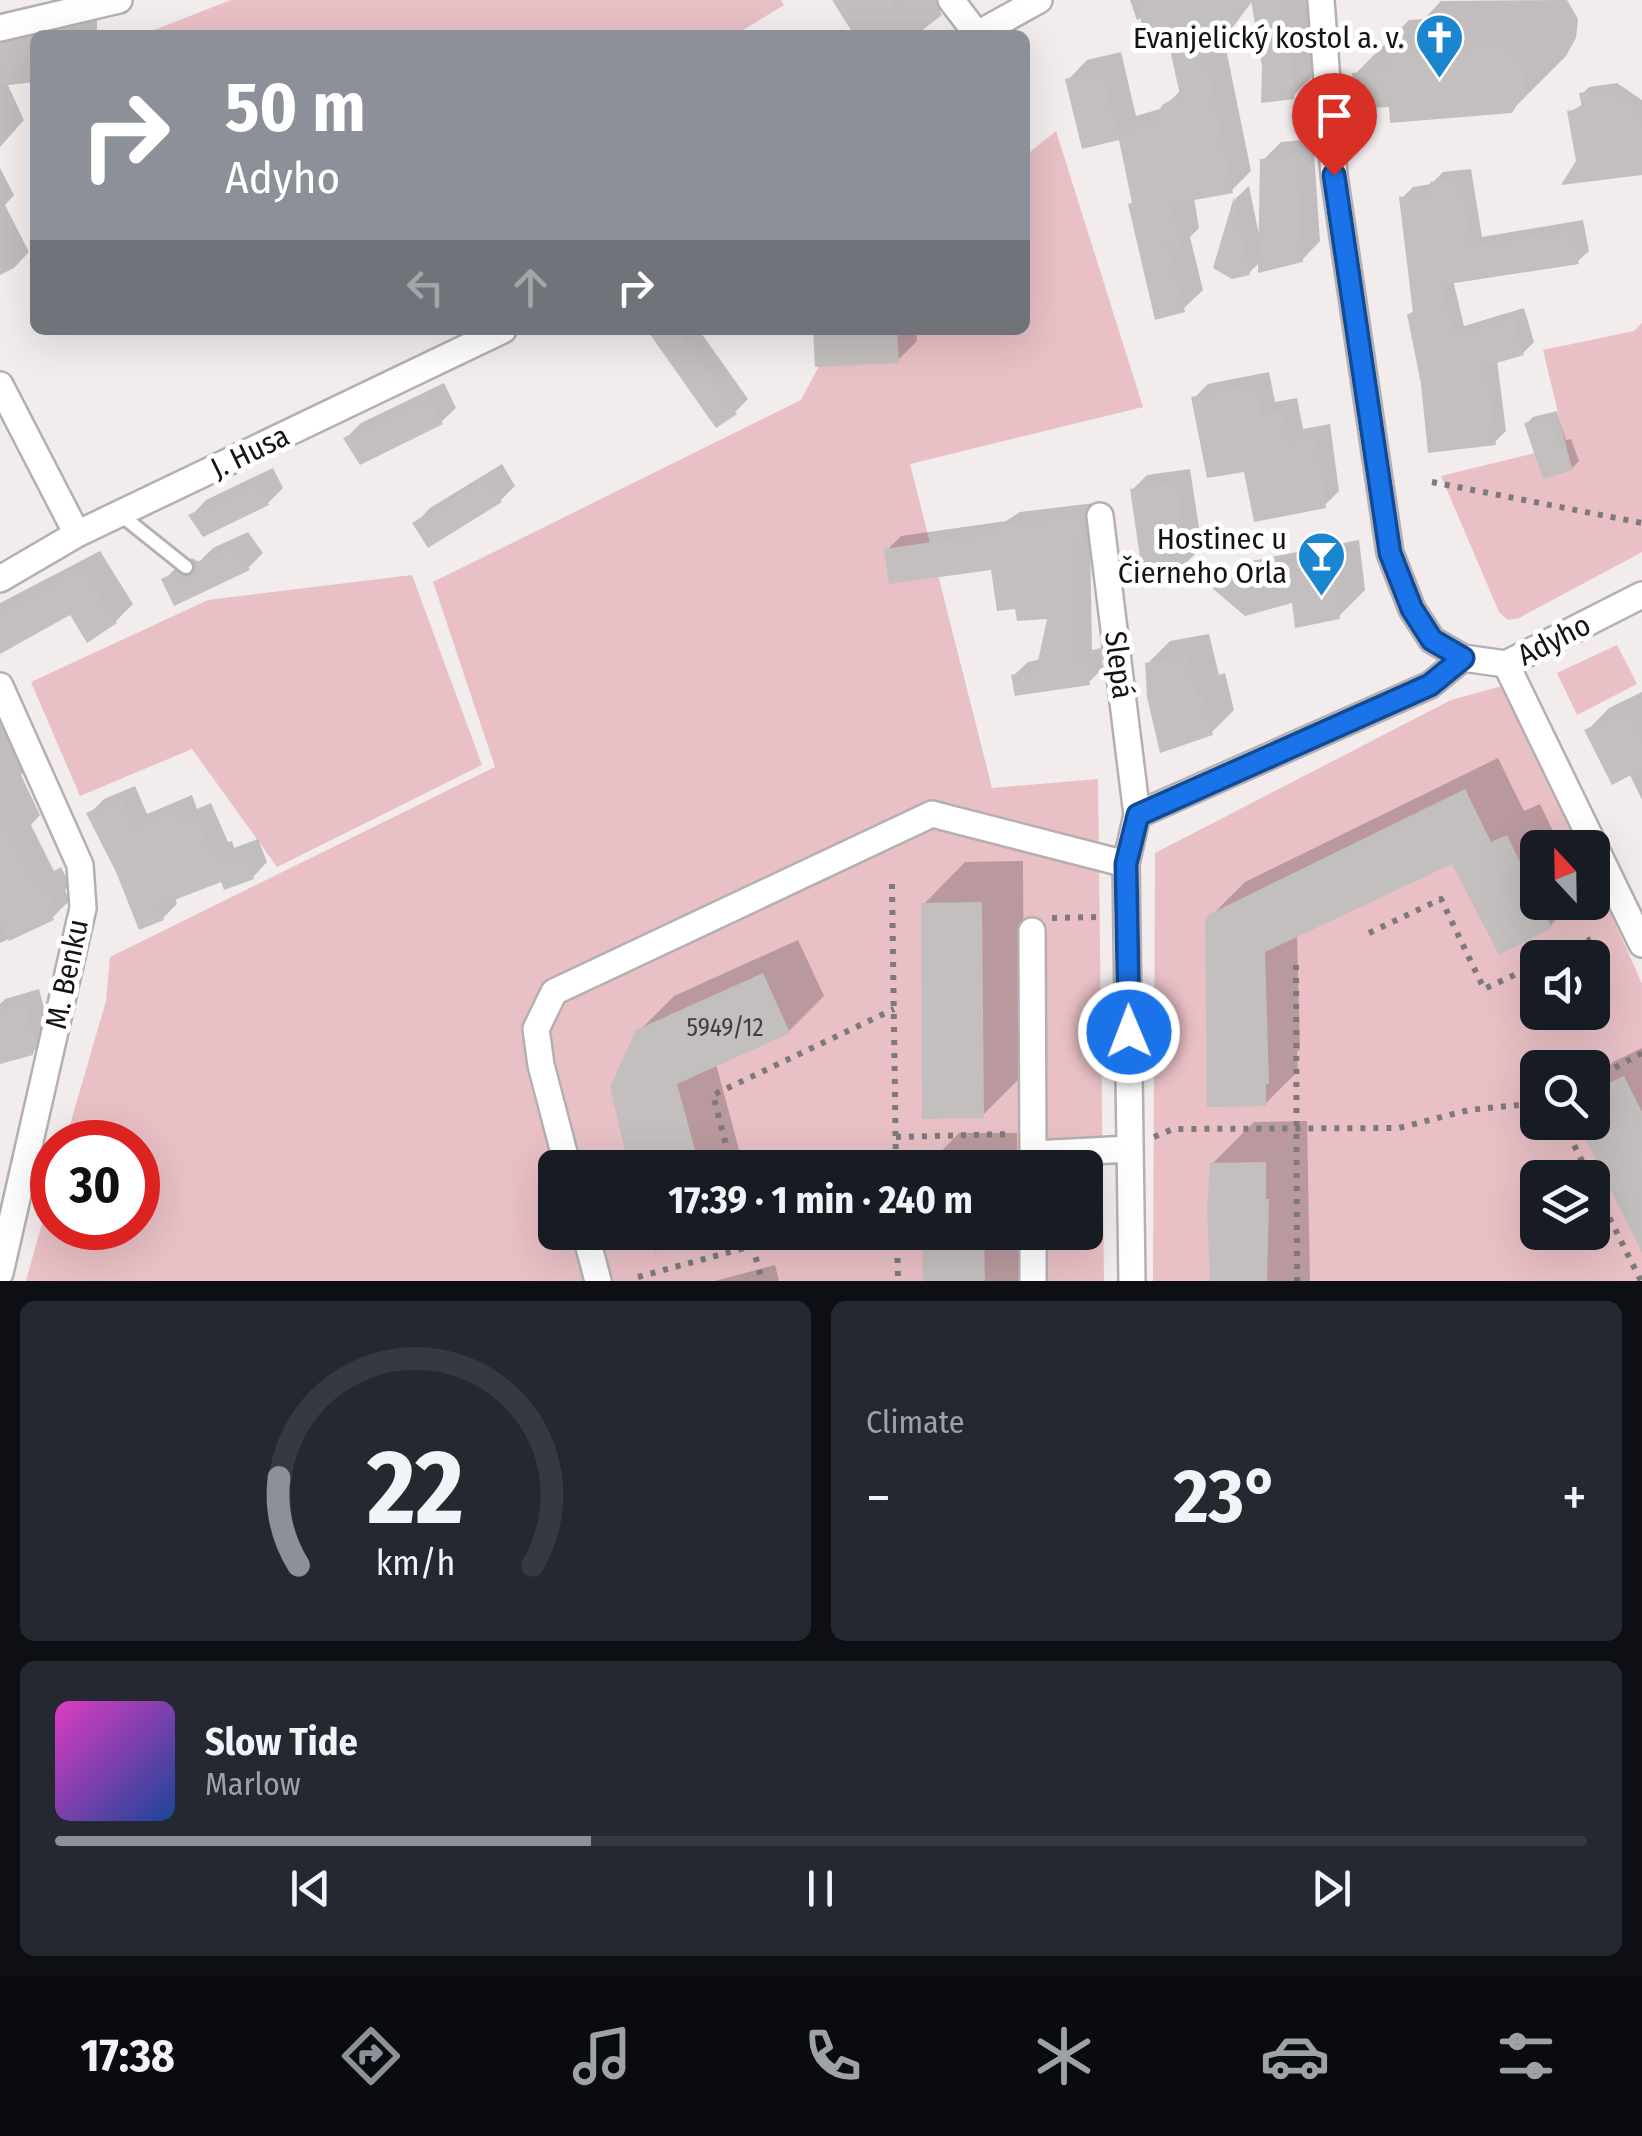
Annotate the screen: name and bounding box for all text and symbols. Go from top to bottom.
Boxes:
church icon: Evanjelický kostol a. v. [1413,12,1465,80]
place label: Evanjelický kostol a. v. [1133,20,1404,56]
text: 50 m [225,66,366,150]
icon: right [60,70,190,200]
pin [1292,73,1377,176]
icon: arrive [1307,88,1362,143]
text: Adyho [225,151,340,205]
icon: left [398,260,453,315]
icon: ahead [503,260,558,315]
icon: right [608,260,663,315]
street label: J. Husa [205,418,295,486]
place label: Hostinec u Čierneho Orla [1118,521,1287,591]
bar icon: Hostinec u Čierneho Orla [1296,530,1348,598]
street label: Adyho [1512,607,1596,673]
street label: Slepá [1097,629,1141,701]
north arrow [1520,830,1610,920]
map controls [1520,830,1610,1250]
street label: M. Benku [38,916,96,1032]
button: sound [1520,940,1610,1030]
position arrow [1077,980,1181,1084]
house number: 5949/12 [687,1013,763,1043]
button: search [1520,1050,1610,1140]
speed limit sign: 30 [30,1120,160,1250]
button: layers [1520,1160,1610,1250]
text: 17:39 · 1 min · 240 m [668,1177,973,1223]
text: Climate [866,1403,965,1441]
text: 22 [366,1426,464,1551]
text: 23° [1174,1452,1279,1542]
text: − [866,1465,891,1531]
text: + [1562,1465,1587,1531]
text: km/h [376,1542,455,1584]
text: Slow Tide [205,1719,358,1765]
text: Marlow [205,1765,301,1803]
icon: previous [283,1861,338,1916]
icon: pause [793,1861,848,1916]
icon: next [1304,1861,1359,1916]
icon: directions [336,2021,406,2091]
icon: music [567,2021,637,2091]
icon: phone [798,2021,868,2091]
icon: climate [1029,2021,1099,2091]
icon: car [1260,2021,1330,2091]
icon: filters [1491,2021,1561,2091]
text: 17:38 [81,2029,175,2083]

